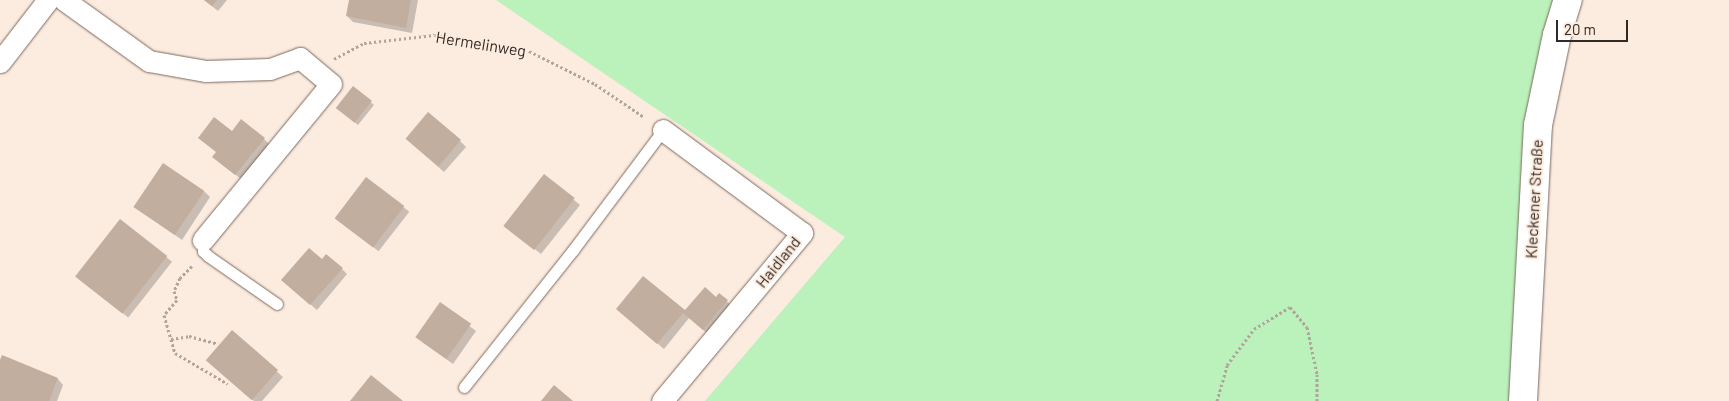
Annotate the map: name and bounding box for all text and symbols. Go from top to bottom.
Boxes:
scale bar [1559,10,1632,42]
text: 20 m [1564,20,1596,38]
street label: Hermelinweg [435,27,527,61]
street label: Kleckener Straße [1521,139,1547,259]
street label: Haidland [751,232,805,292]

